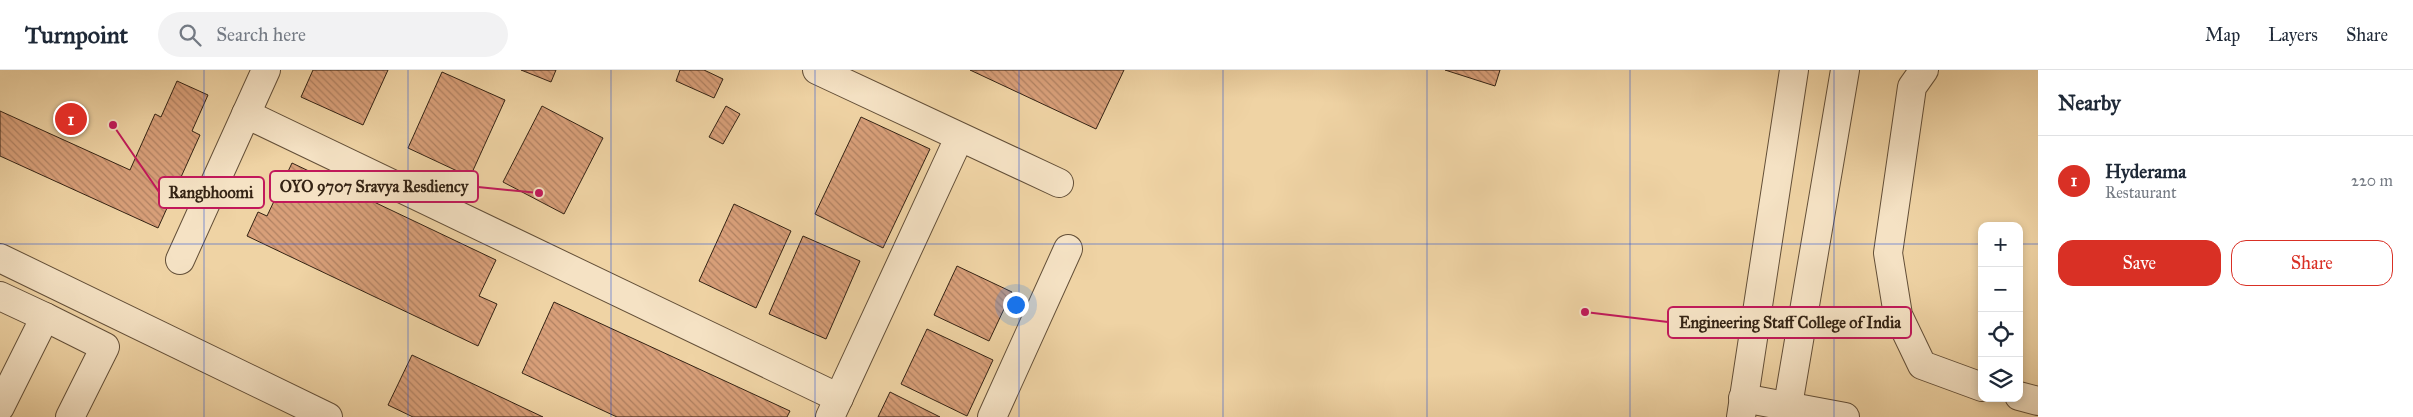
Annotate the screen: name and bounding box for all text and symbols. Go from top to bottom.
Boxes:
search box [158,12,508,57]
text: Turnpoint [25,20,128,50]
icon: search [176,21,204,49]
text: Search here [216,23,306,46]
text: Map [2205,24,2240,46]
text: Layers [2268,24,2318,46]
text: Share [2346,24,2388,46]
text: Nearby [2058,90,2121,116]
pin: 1 [55,100,87,138]
text: Hyderama [2105,160,2186,183]
callout: OYO 9707 Sravya Resdiency [270,171,478,202]
text: 1 [2071,171,2077,190]
text: 220 m [2351,171,2393,190]
callout: Rangbhoomi [159,177,264,208]
text: OYO 9707 Sravya Resdiency [280,177,470,197]
text: Rangbhoomi [169,183,254,203]
text: Restaurant [2105,183,2177,202]
map controls [1978,222,2023,402]
button: + [1978,222,2023,267]
button: Save [2058,240,2221,286]
button: Share [2231,240,2393,286]
button: − [1978,267,2023,312]
your location [1003,292,1029,318]
callout: Engineering Staff College of India [1668,307,1911,338]
button: locate [1978,312,2023,357]
text: Engineering Staff College of India [1679,313,1902,333]
button: layers [1978,357,2023,402]

